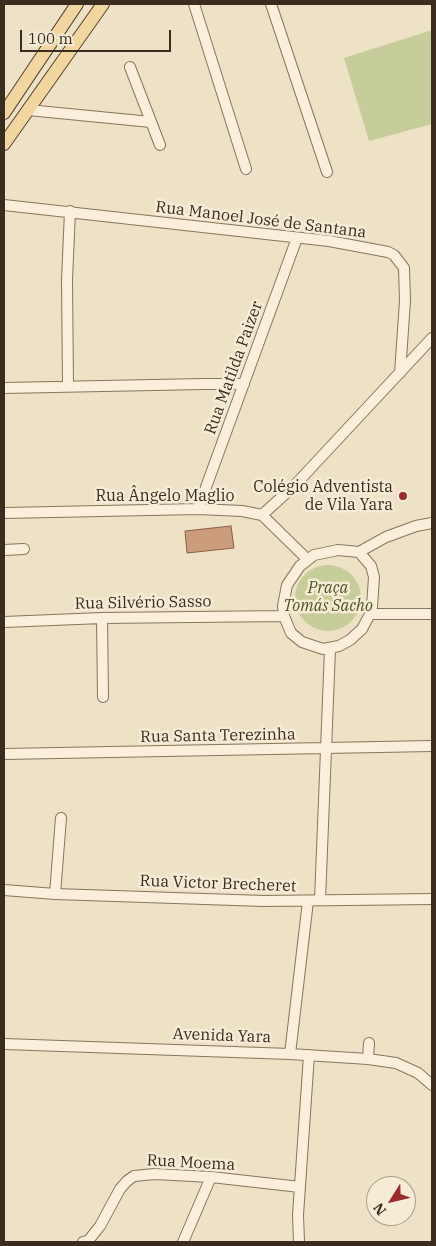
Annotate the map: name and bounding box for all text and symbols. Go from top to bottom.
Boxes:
scale bar [22,20,174,52]
text: 100 m [28,29,73,48]
street label: Rua Manoel José de Santana [155,198,367,242]
street label: Rua Matilda Paizer [201,299,267,437]
place label: Colégio Adventista de Vila Yara [253,477,393,515]
street label: Rua Ângelo Maglio [95,486,235,506]
marker: Colégio Adventista de Vila Yara [397,490,409,502]
park label: Praça Tomás Sacho [283,578,373,616]
street label: Rua Silvério Sasso [74,592,212,614]
street label: Rua Santa Terezinha [140,725,296,747]
street label: Rua Victor Brecheret [139,872,297,896]
street label: Avenida Yara [172,1025,272,1047]
street label: Rua Moema [146,1151,236,1175]
north arrow [366,1176,416,1226]
text: N [369,1199,390,1219]

